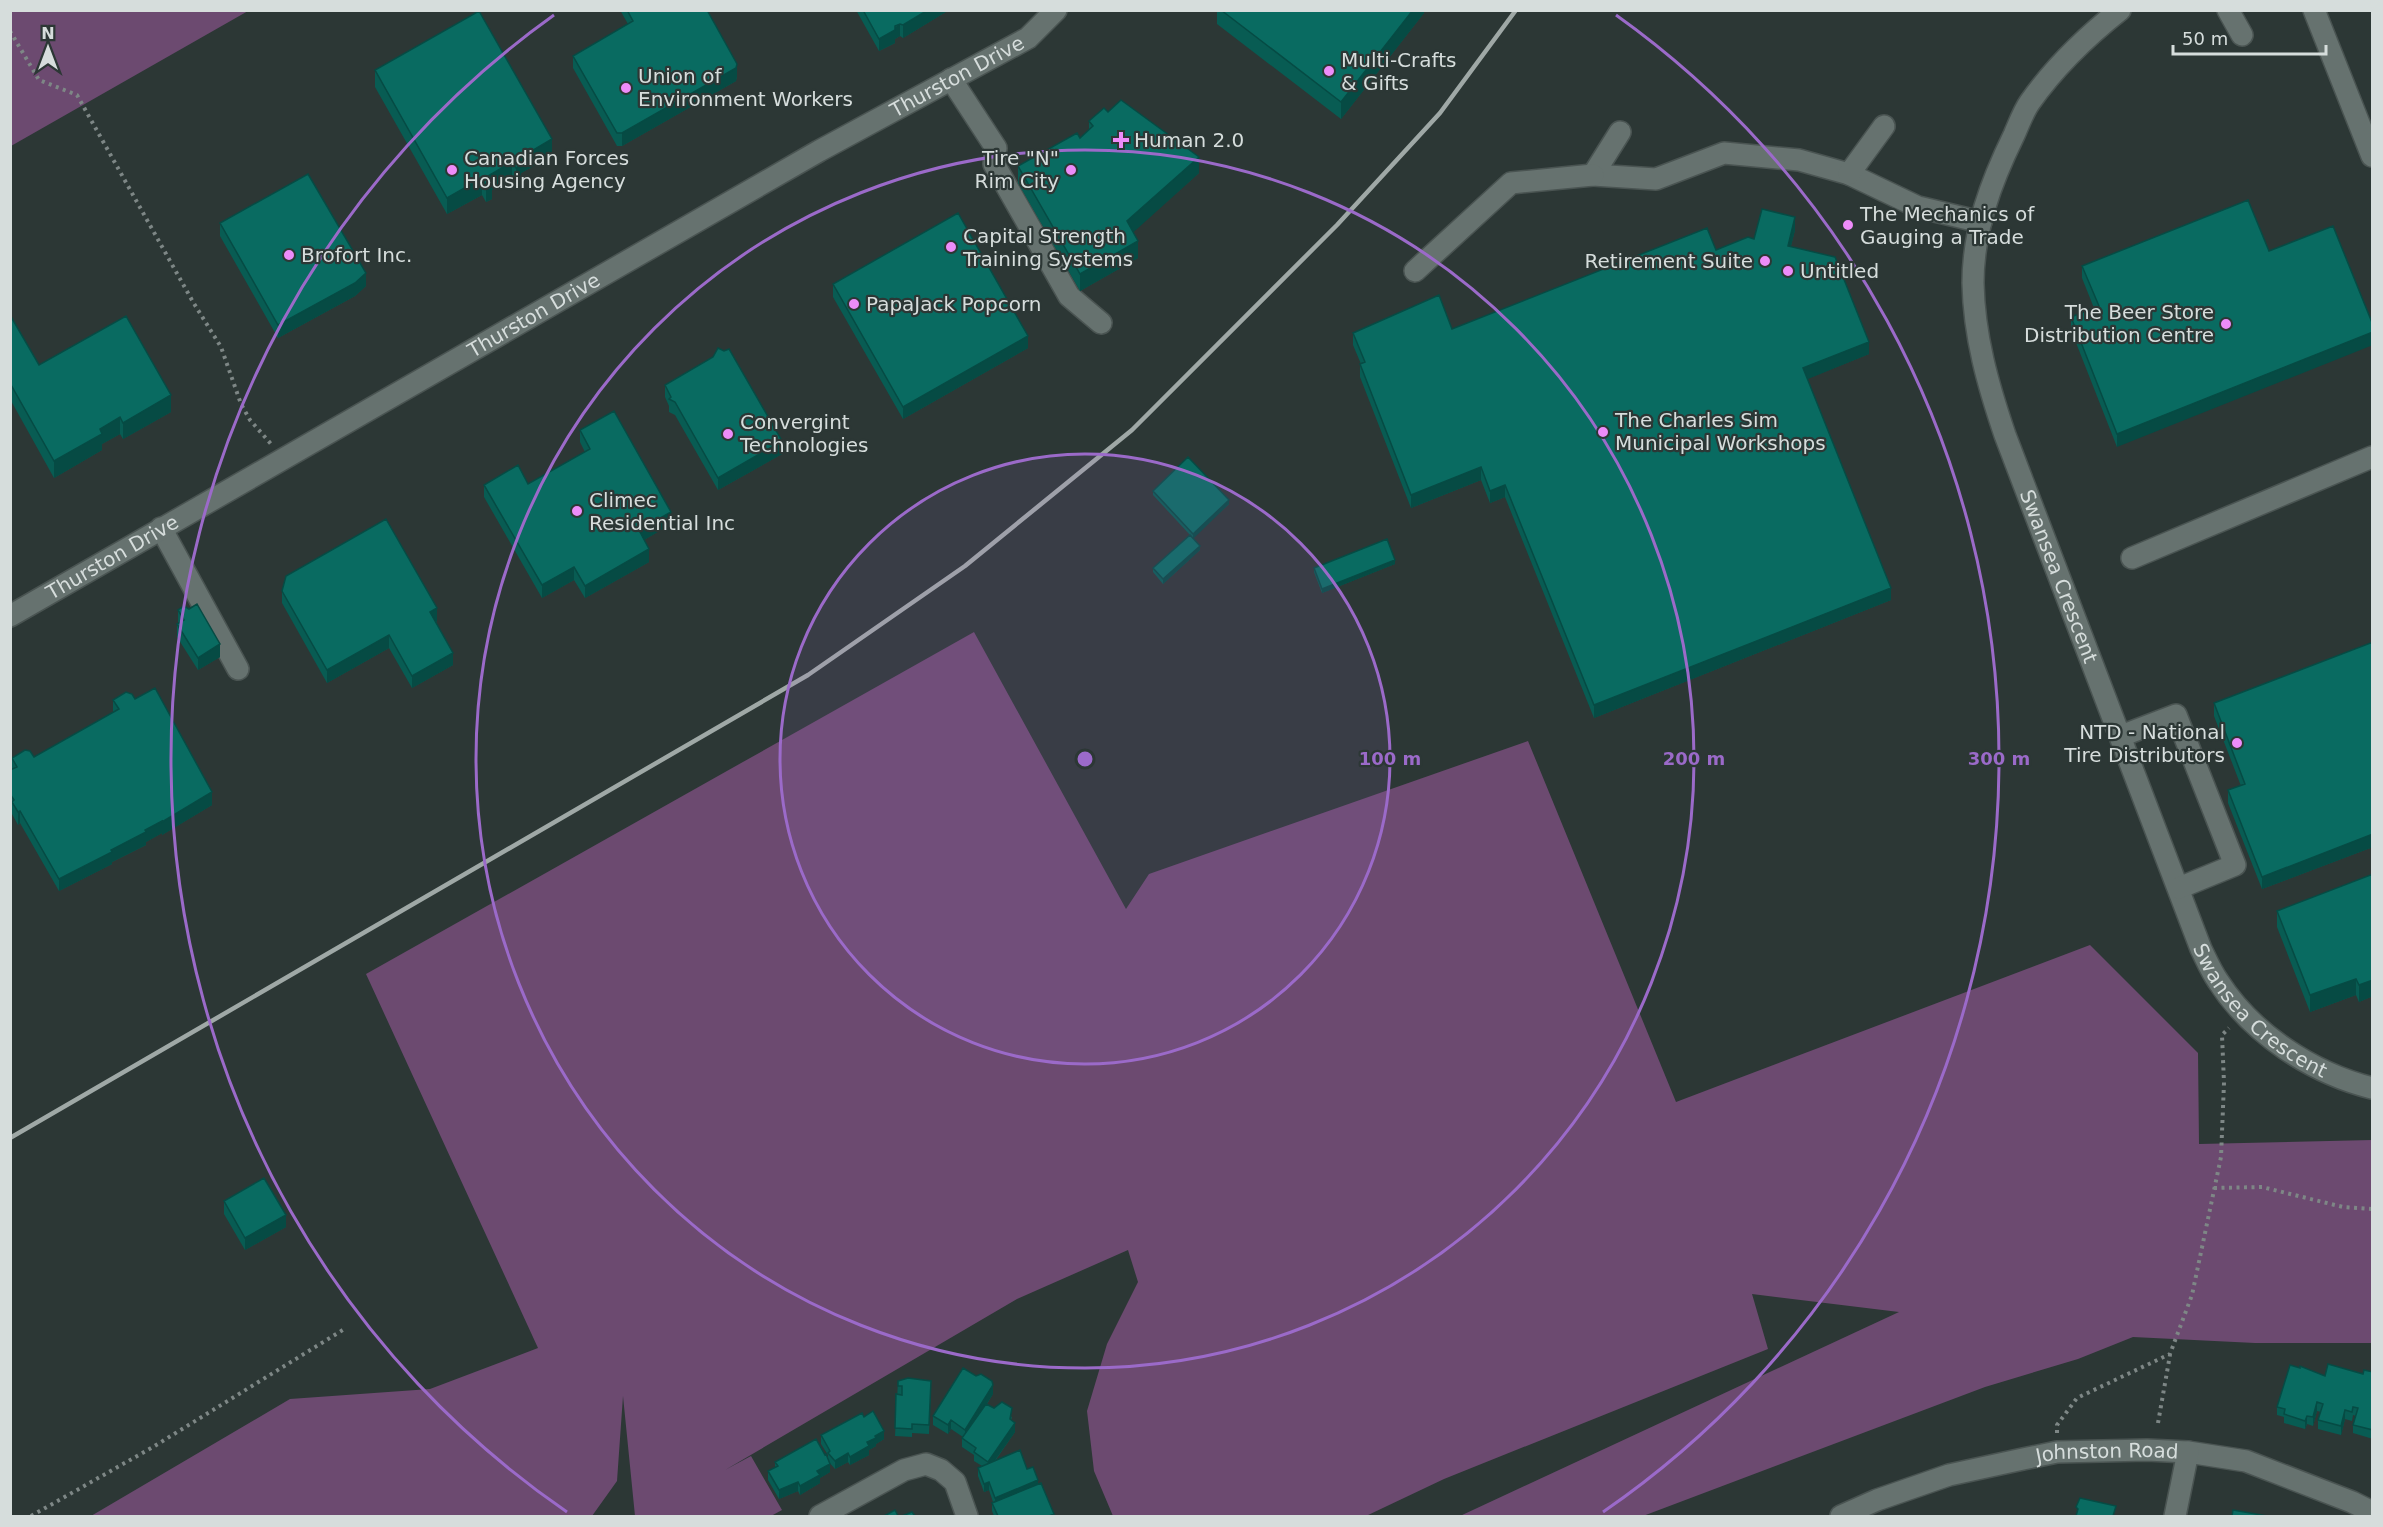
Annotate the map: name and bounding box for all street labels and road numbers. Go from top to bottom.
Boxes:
street label: Thurston Drive [885,30,1028,123]
street label: Thurston Drive [462,268,604,363]
street label: Swansea Crescent [2015,486,2103,667]
street label: Thurston Drive [41,510,183,605]
street label: Swansea Crescent [2188,939,2331,1083]
street label: Johnston Road [2031,1438,2179,1469]

